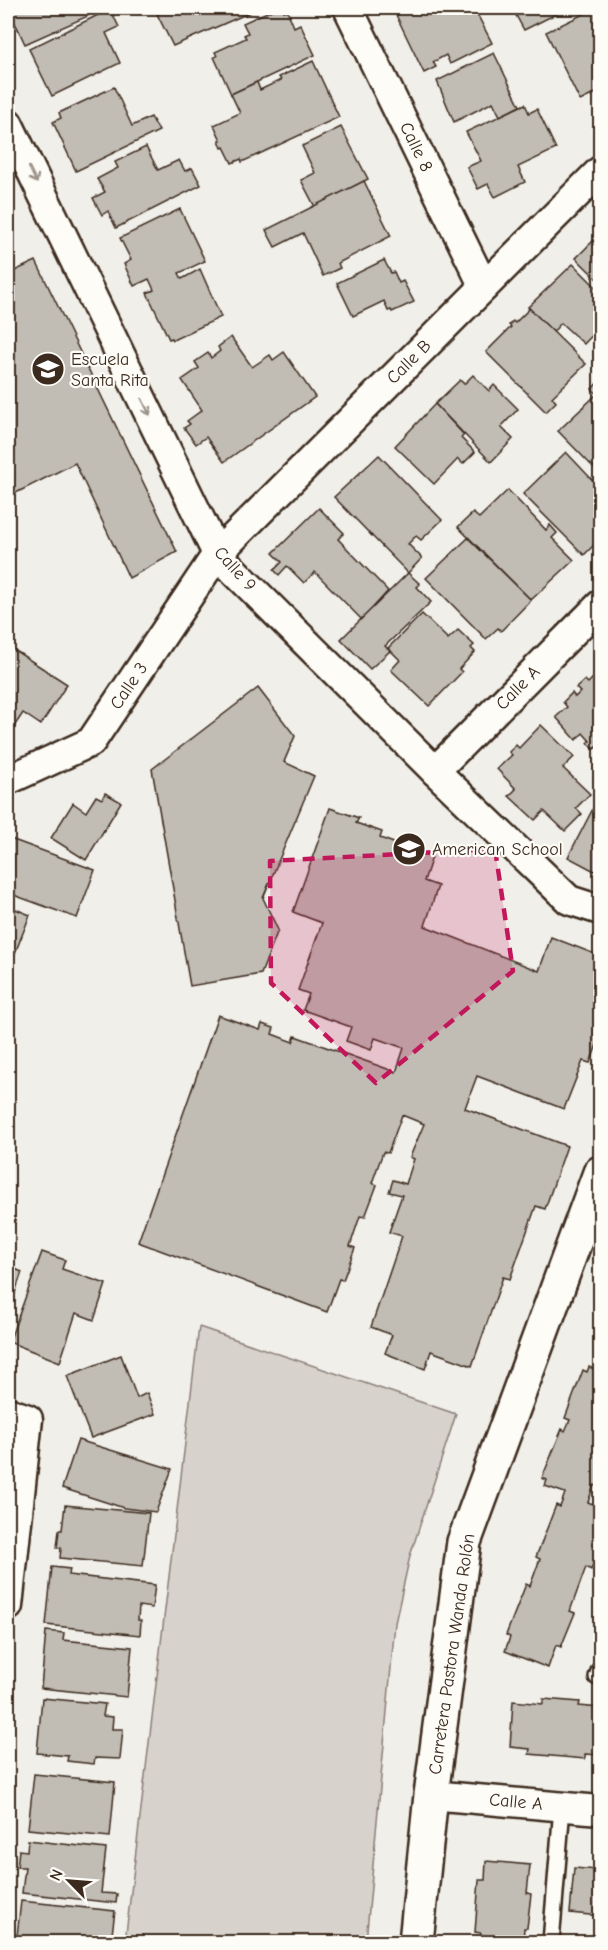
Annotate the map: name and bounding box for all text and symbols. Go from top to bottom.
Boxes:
street label: Calle 8 [395,119,437,175]
one-way arrow [27,166,39,184]
street label: Calle B [382,335,436,389]
place label: Escuela Santa Rita [71,349,149,391]
school or university icon: Escuela Santa Rita [30,351,66,387]
one-way arrow [140,398,152,416]
street label: Calle 9 [210,542,260,596]
street label: Calle 3 [106,658,152,714]
street label: Calle A [492,662,544,714]
school or university icon: American School [391,831,427,867]
place label: American School [432,839,563,860]
street label: Carretera Pastora Wanda Rolón [425,1532,479,1776]
street label: Calle A [488,1789,544,1815]
north arrow [39,1851,99,1911]
text: N [46,1867,67,1884]

